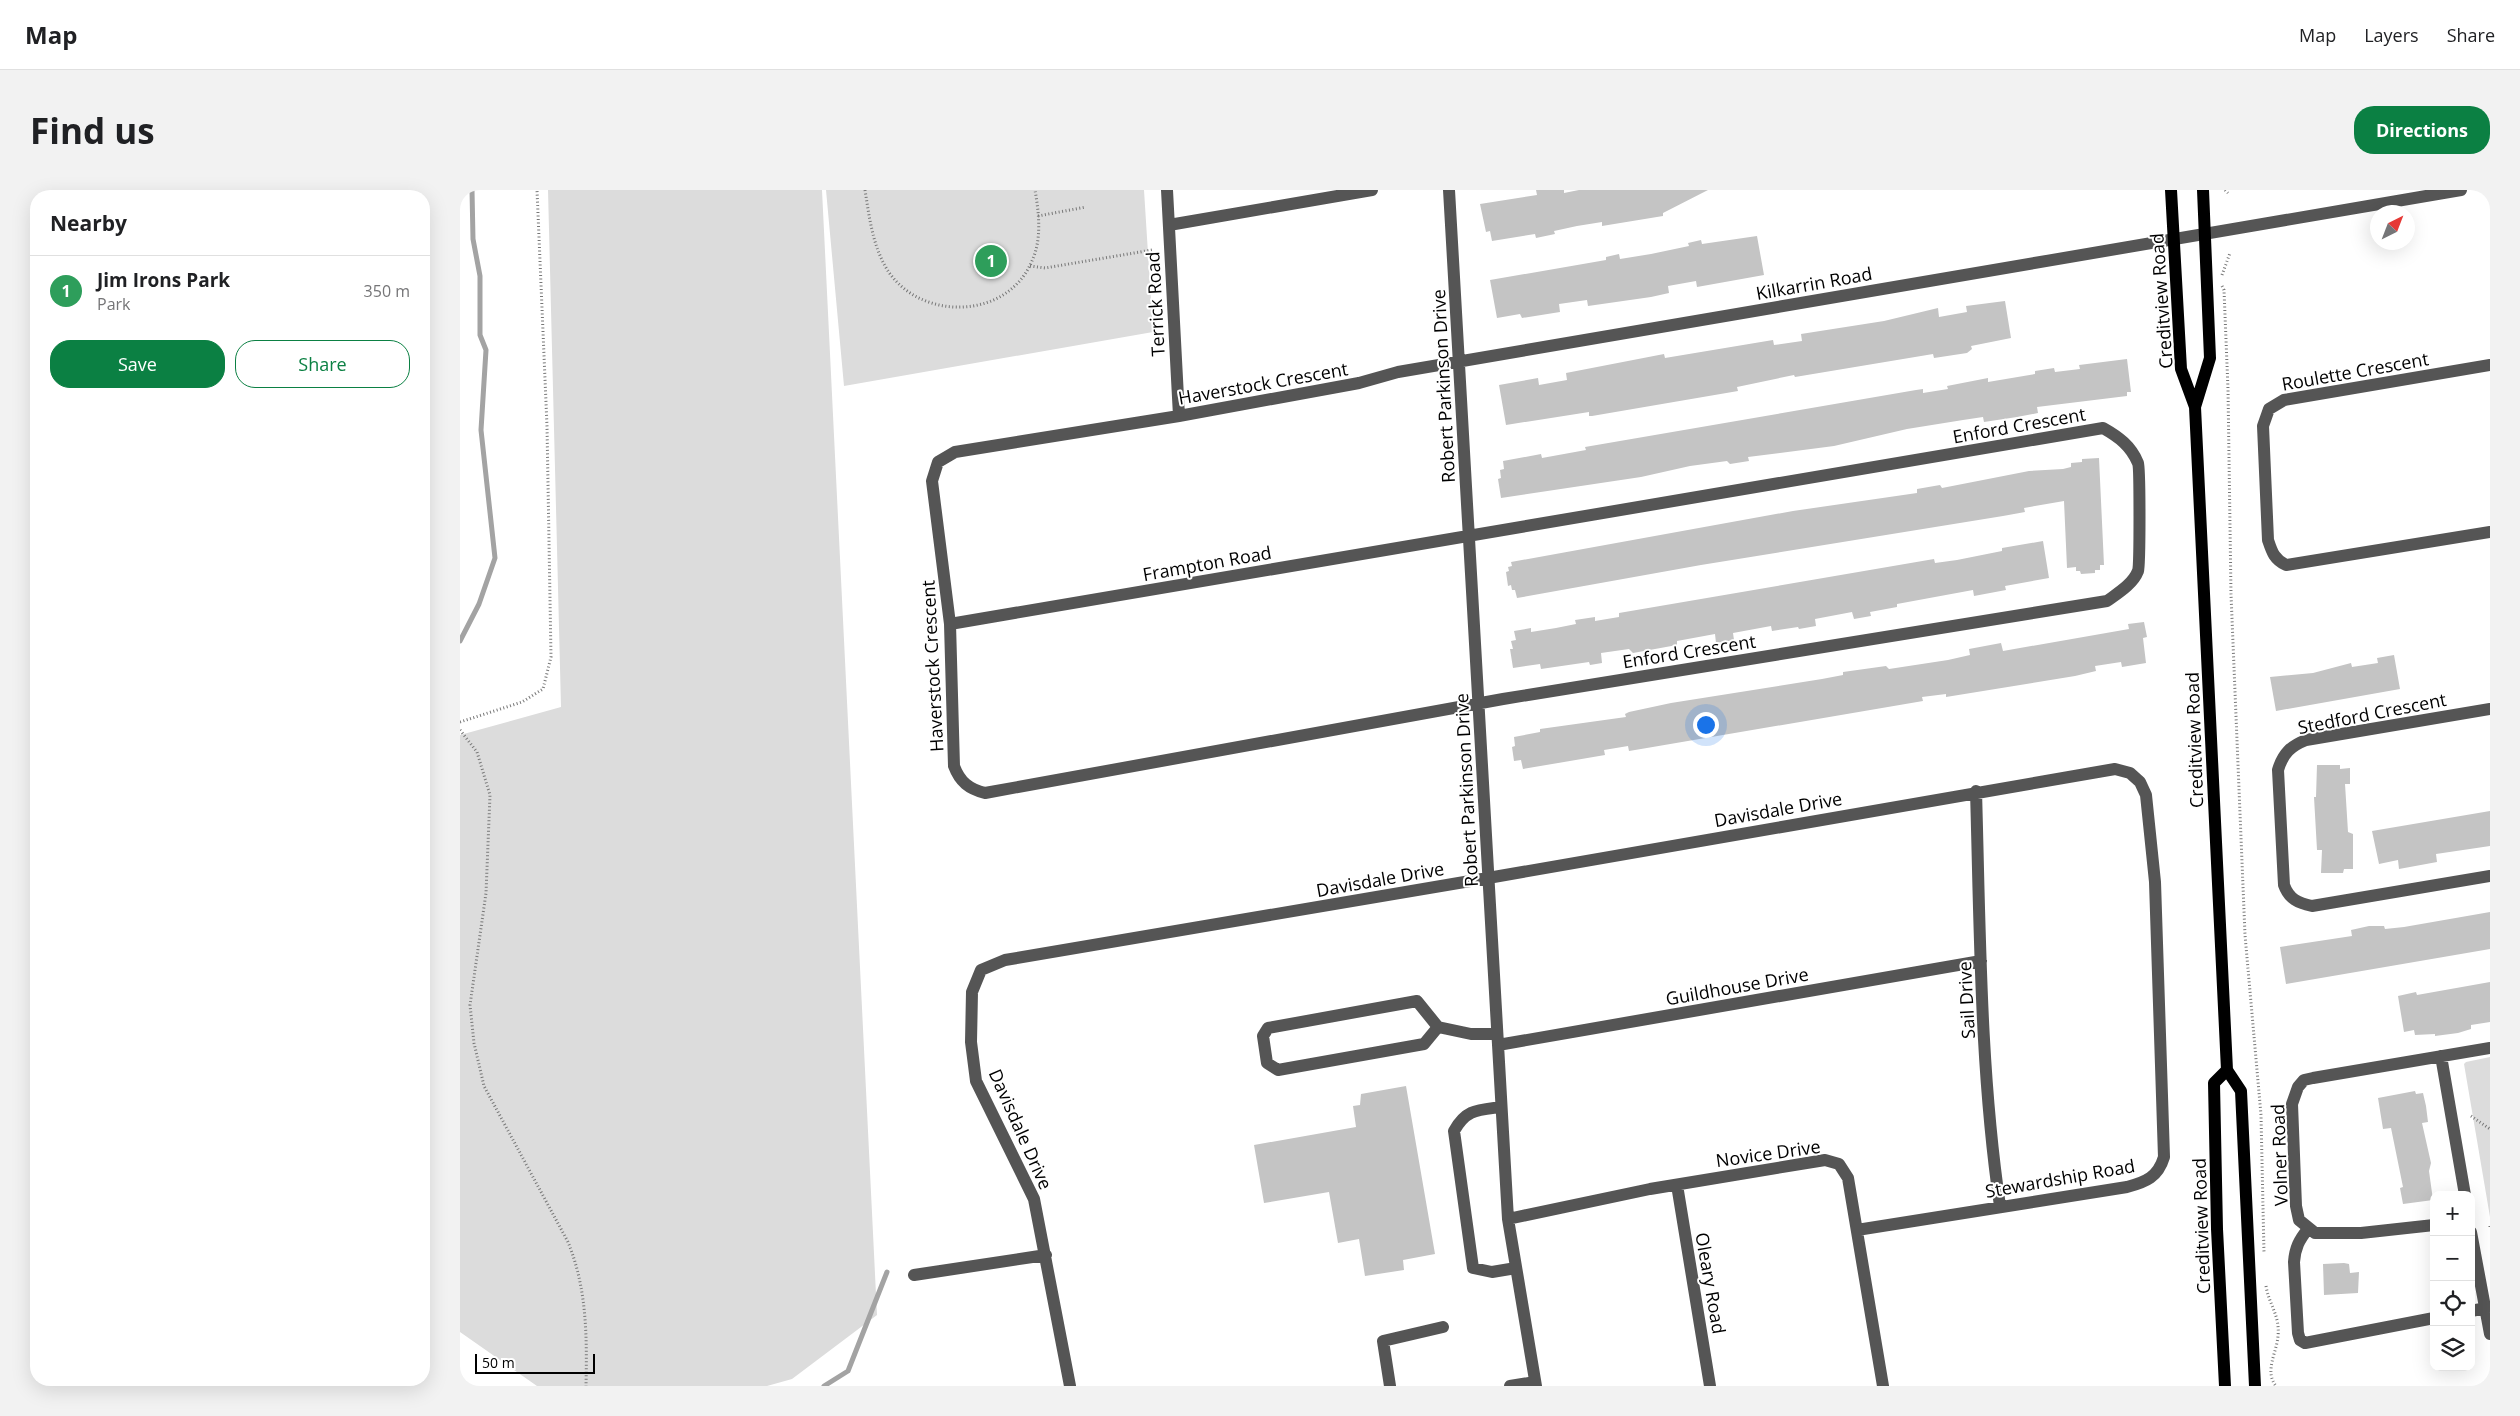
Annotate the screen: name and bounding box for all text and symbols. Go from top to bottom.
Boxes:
text: Map [25,18,77,51]
text: Map [2299,23,2336,47]
text: Layers [2364,23,2419,47]
text: Share [2447,23,2495,47]
button: Directions [2354,106,2490,154]
text: Find us [30,107,155,154]
north arrow [2370,205,2415,250]
text: Nearby [50,209,127,237]
street label: Creditview Road [2144,232,2178,370]
pin: 1 [975,242,1007,280]
street label: Terrick Road [1140,251,1170,357]
street label: Kilkarrin Road [1754,261,1874,305]
text: Jim Irons Park [97,267,230,293]
text: 1 [61,280,71,302]
text: 350 m [364,280,410,302]
street label: Robert Parkinson Drive [1426,289,1460,483]
text: Park [97,293,130,315]
button: Save [50,340,225,388]
button: Share [235,340,410,388]
street label: Roulette Crescent [2280,346,2430,396]
street label: Haverstock Crescent [1176,356,1350,410]
street label: Enford Crescent [1951,402,2087,448]
street label: Frampton Road [1141,540,1273,586]
street label: Haverstock Crescent [916,580,948,752]
street label: Enford Crescent [1621,629,1757,673]
street label: Creditview Road [2180,672,2208,808]
street label: Stedford Crescent [2296,687,2448,739]
street label: Robert Parkinson Drive [1449,693,1483,887]
your location [1693,712,1719,738]
street label: Davisdale Drive [1712,786,1844,832]
street label: Davisdale Drive [1314,856,1446,902]
street label: Sail Drive [1952,961,1980,1039]
street label: Guildhouse Drive [1664,962,1810,1010]
street label: Davisdale Drive [984,1065,1058,1193]
street label: Volner Road [2265,1103,2293,1207]
street label: Novice Drive [1714,1134,1822,1172]
street label: Stewardship Road [1983,1153,2137,1203]
street label: Creditview Road [2187,1158,2215,1294]
map controls [2430,1191,2475,1371]
button: + [2430,1191,2475,1236]
street label: Oleary Road [1690,1230,1732,1336]
button: − [2430,1236,2475,1281]
button: locate [2430,1281,2475,1326]
button: layers [2430,1326,2475,1371]
scale bar [475,1351,595,1374]
text: 50 m [482,1353,515,1372]

